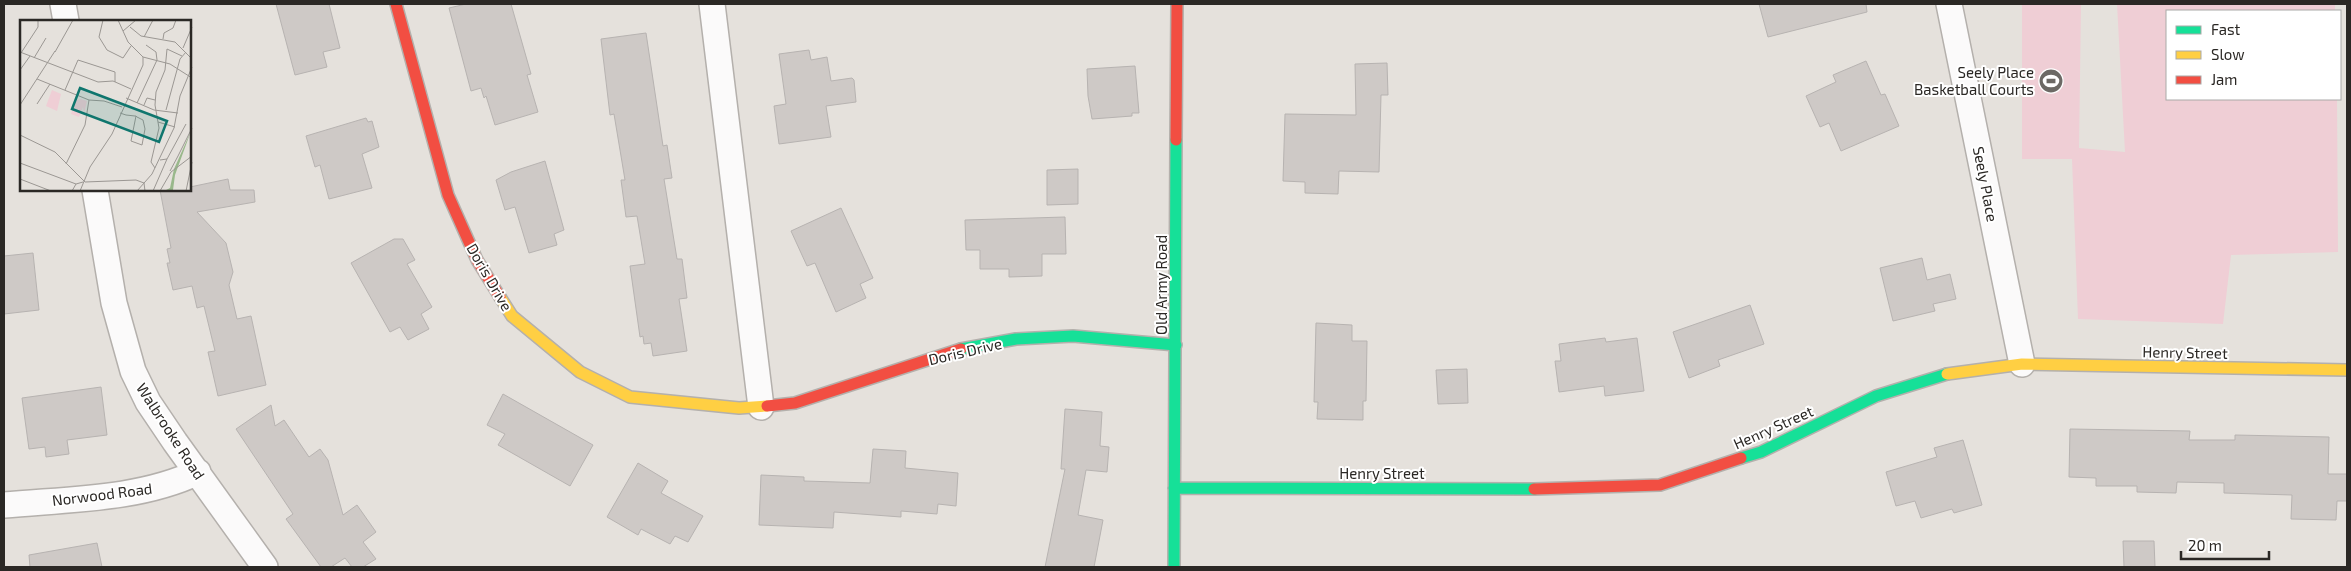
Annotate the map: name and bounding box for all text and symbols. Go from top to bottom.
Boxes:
legend [2166,10,2341,100]
inset map [20,20,191,191]
text: Fast [2211,20,2241,38]
text: Slow [2211,45,2245,63]
place label: Seely Place Basketball Courts [1914,63,2034,98]
sports icon: Seely Place Basketball Courts [2038,68,2064,94]
text: Jam [2211,70,2237,88]
street label: Seely Place [1970,145,2002,223]
street label: Old Army Road [1152,235,1170,335]
street label: Doris Drive [464,240,516,314]
street label: Doris Drive [927,334,1003,368]
street label: Henry Street [2142,342,2228,362]
street label: Walbrooke Road [133,379,209,483]
street label: Henry Street [1730,401,1816,453]
street label: Henry Street [1339,464,1425,482]
street label: Norwood Road [51,479,153,509]
scale bar [2181,528,2268,560]
text: 20 m [2188,536,2222,554]

